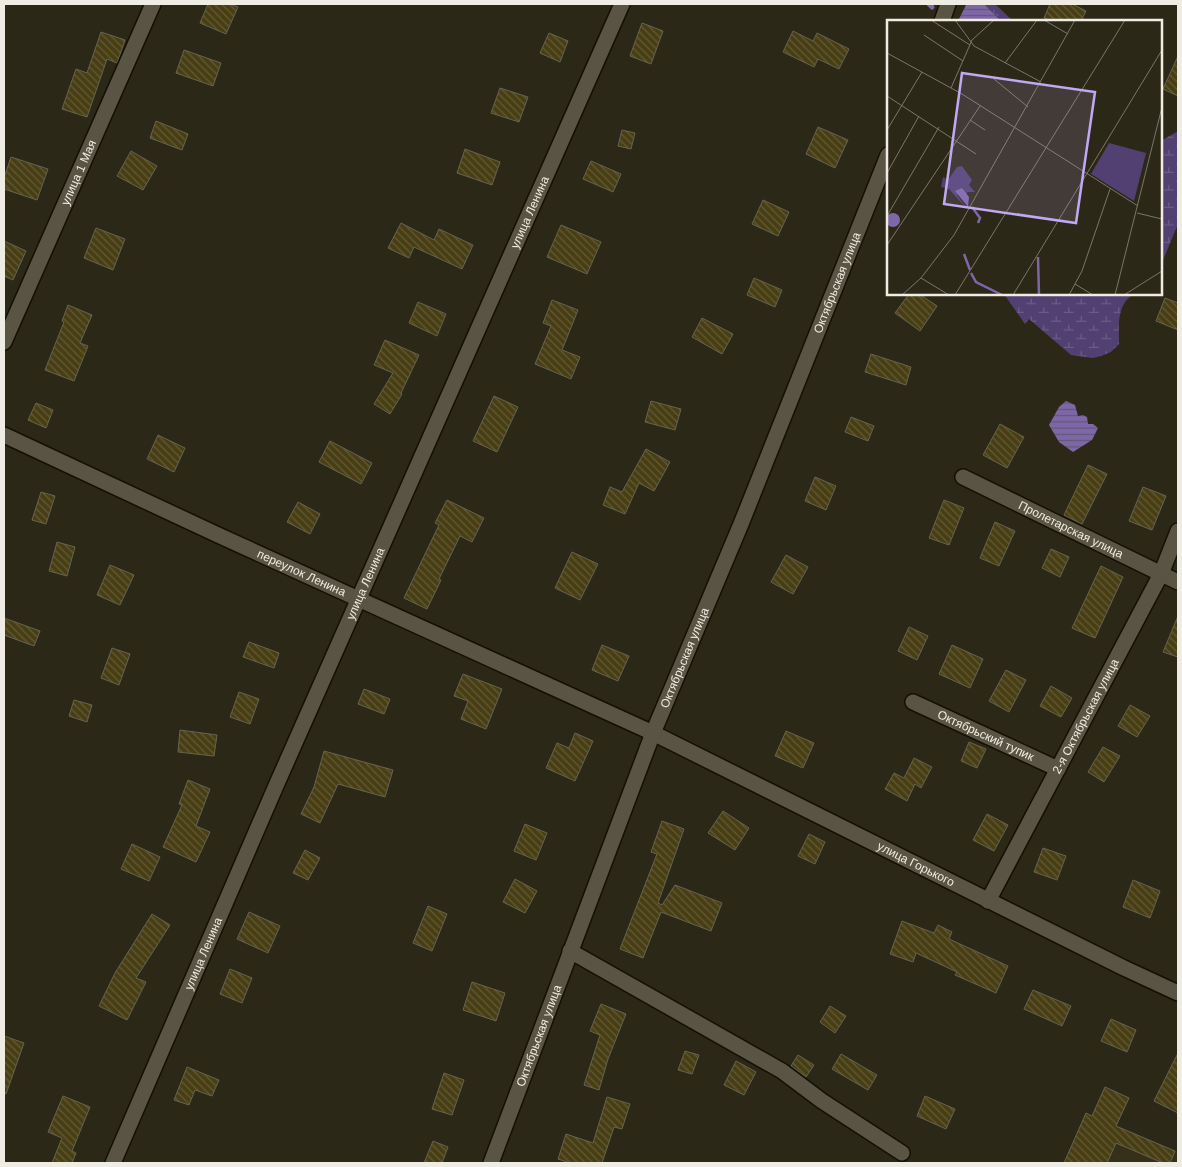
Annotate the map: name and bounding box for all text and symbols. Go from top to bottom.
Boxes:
inset map [887,20,1162,295]
street label: улица 1 Мая [58,138,99,207]
street label: улица Ленина [508,174,552,251]
street label: Октябрьская улица [811,230,864,335]
street label: Пролетарская улица [1016,498,1126,561]
street label: улица Ленина [343,545,388,622]
street label: переулок Ленина [255,547,348,599]
street label: Октябрьская улица [657,605,712,710]
street label: 2-я Октябрьская улица [1050,656,1122,776]
street label: Октябрьский тупик [935,707,1037,764]
street label: улица Горького [875,839,957,889]
street label: улица Ленина [182,915,225,992]
street label: Октябрьская улица [513,983,565,1089]

